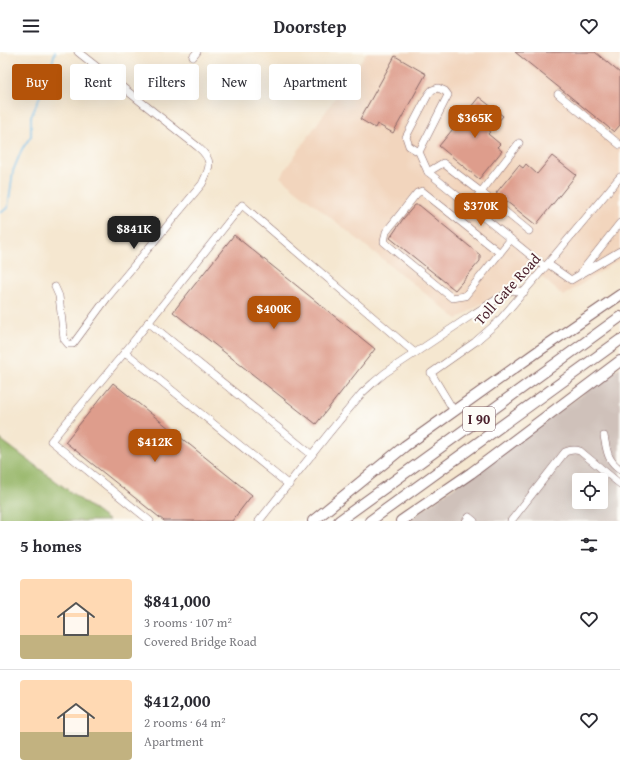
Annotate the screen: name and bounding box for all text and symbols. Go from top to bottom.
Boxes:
text: Doorstep [274,13,346,40]
icon: menu [20,15,42,37]
icon: heart [578,15,600,37]
chip: Buy [12,64,62,100]
chip: Rent [70,64,126,100]
chip: Filters [134,64,199,100]
chip: New [207,64,261,100]
chip: Apartment [269,64,361,100]
pin: $365K [447,105,503,139]
text: $365K [457,108,493,127]
pin: $370K [453,193,509,227]
text: $370K [463,196,499,215]
pin: $841K [106,216,162,250]
text: $841K [116,219,152,238]
street label: Toll Gate Road [469,248,545,330]
pin: $400K [246,296,302,330]
text: $400K [256,299,292,318]
road number: I 90 [463,407,495,431]
pin: $412K [127,429,183,463]
text: $412K [137,432,173,451]
map controls [572,473,608,509]
button: locate [572,473,608,509]
text: 5 homes [20,533,82,558]
icon: filters [578,534,600,556]
text: $841,000 [144,588,210,613]
icon: home [52,595,100,643]
icon: heart [578,608,600,630]
text: 3 rooms · 107 m² [144,613,232,632]
text: Covered Bridge Road [144,632,257,651]
text: $412,000 [144,688,210,713]
icon: home [52,696,100,744]
icon: heart [578,709,600,731]
text: 2 rooms · 64 m² [144,713,226,732]
text: Apartment [144,732,204,751]

